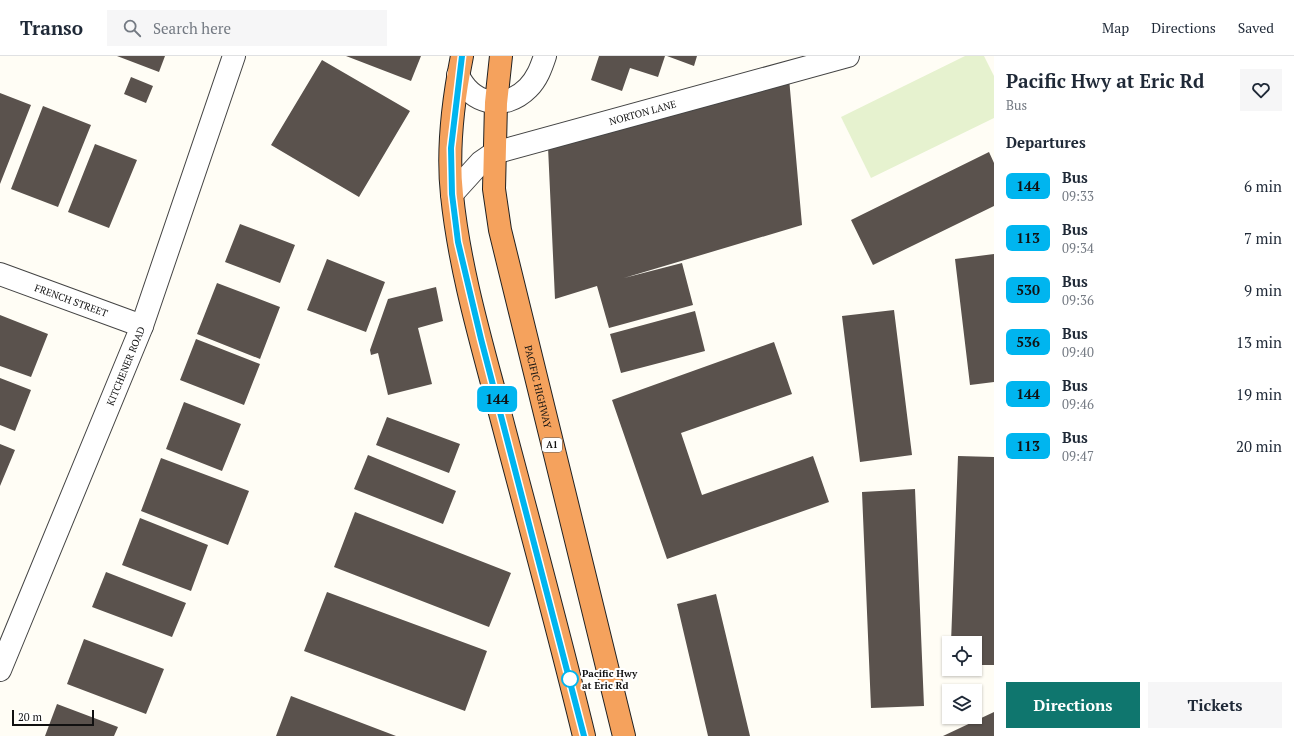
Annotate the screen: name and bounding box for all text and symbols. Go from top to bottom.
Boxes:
search box [107,10,387,46]
text: Transo [20,15,83,40]
icon: search [121,17,143,39]
text: Search here [153,18,231,38]
text: Map [1102,18,1129,37]
text: Directions [1151,18,1216,37]
text: Saved [1238,18,1274,37]
text: Pacific Hwy at Eric Rd [1006,68,1204,93]
button: heart [1240,69,1282,111]
text: Bus [1006,96,1027,114]
street label: NORTON LANE [607,97,678,128]
text: Departures [1006,132,1086,152]
text: Bus [1062,167,1088,187]
text: 144 [1016,176,1040,195]
text: 6 min [1244,176,1282,196]
text: 09:33 [1062,187,1094,205]
text: Bus [1062,219,1088,239]
text: 113 [1016,228,1040,247]
text: 7 min [1244,228,1282,248]
text: 09:34 [1062,239,1094,257]
text: Bus [1062,271,1088,291]
text: 530 [1016,280,1040,299]
text: 9 min [1244,280,1282,300]
street label: FRENCH STREET [33,281,110,319]
text: 09:36 [1062,291,1094,309]
text: Bus [1062,323,1088,343]
street label: KITCHENER ROAD [103,324,148,407]
text: 536 [1016,332,1040,351]
text: 13 min [1236,332,1282,352]
text: 09:40 [1062,343,1094,361]
street label: PACIFIC HIGHWAY [522,344,555,430]
text: Bus [1062,375,1088,395]
text: 144 [1016,384,1040,403]
text: 19 min [1236,384,1282,404]
line badge: 144 [474,386,520,412]
text: 144 [485,389,509,408]
text: 09:46 [1062,395,1094,413]
text: Bus [1062,427,1088,447]
text: 113 [1016,436,1040,455]
text: 20 min [1236,436,1282,456]
road number: A1 [542,438,562,452]
text: 09:47 [1062,447,1094,465]
map controls [942,636,982,724]
button: locate [942,636,982,676]
place label: Pacific Hwy at Eric Rd [582,667,638,692]
marker: Pacific Hwy at Eric Rd [561,670,579,688]
button: Directions [1006,682,1140,728]
button: Tickets [1148,682,1282,728]
button: layers [942,684,982,724]
scale bar [12,708,94,727]
text: 20 m [18,710,42,724]

